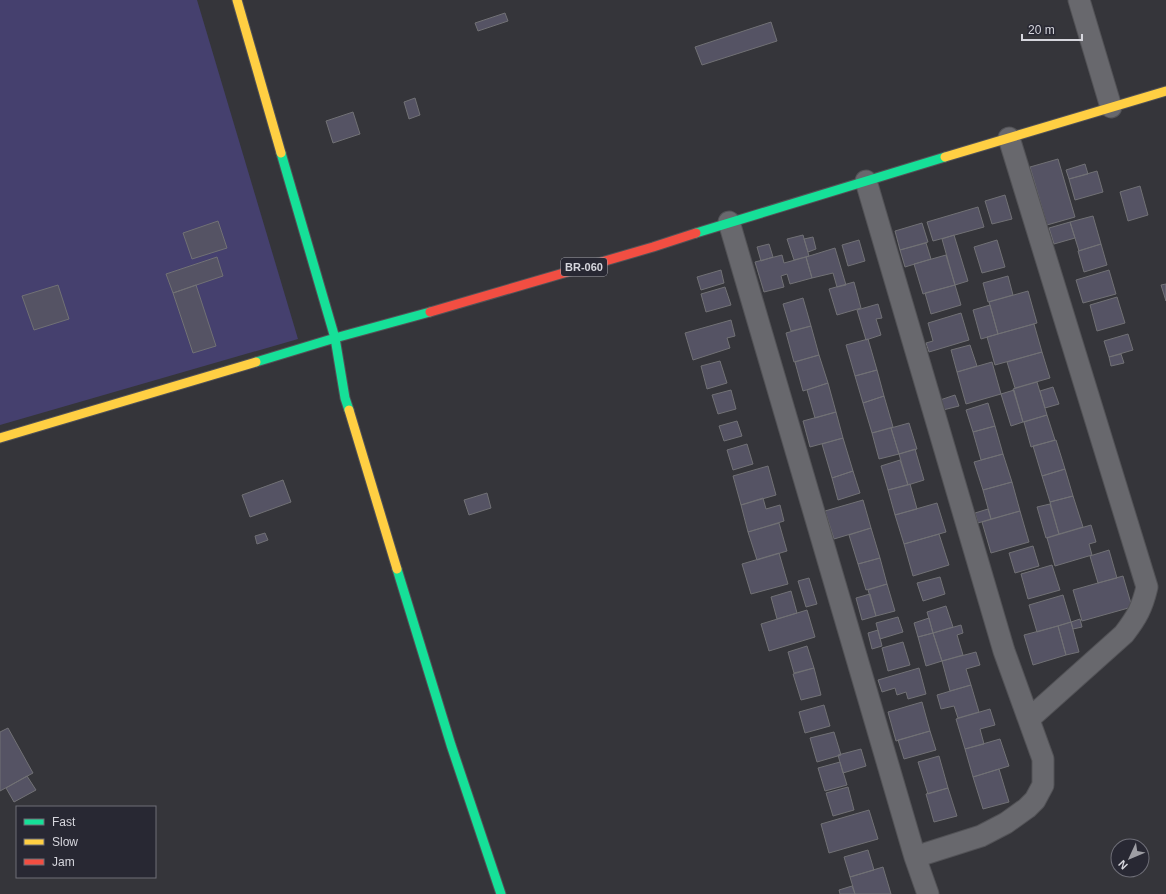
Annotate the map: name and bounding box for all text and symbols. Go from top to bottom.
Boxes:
scale bar [1022,16,1082,42]
text: 20 m [1028,23,1055,37]
road number: BR-060 [561,258,607,276]
legend [16,806,156,878]
text: Fast [52,815,76,829]
text: Slow [52,835,78,849]
north arrow [1110,838,1150,878]
text: Jam [52,855,75,869]
text: N [1116,858,1130,872]

